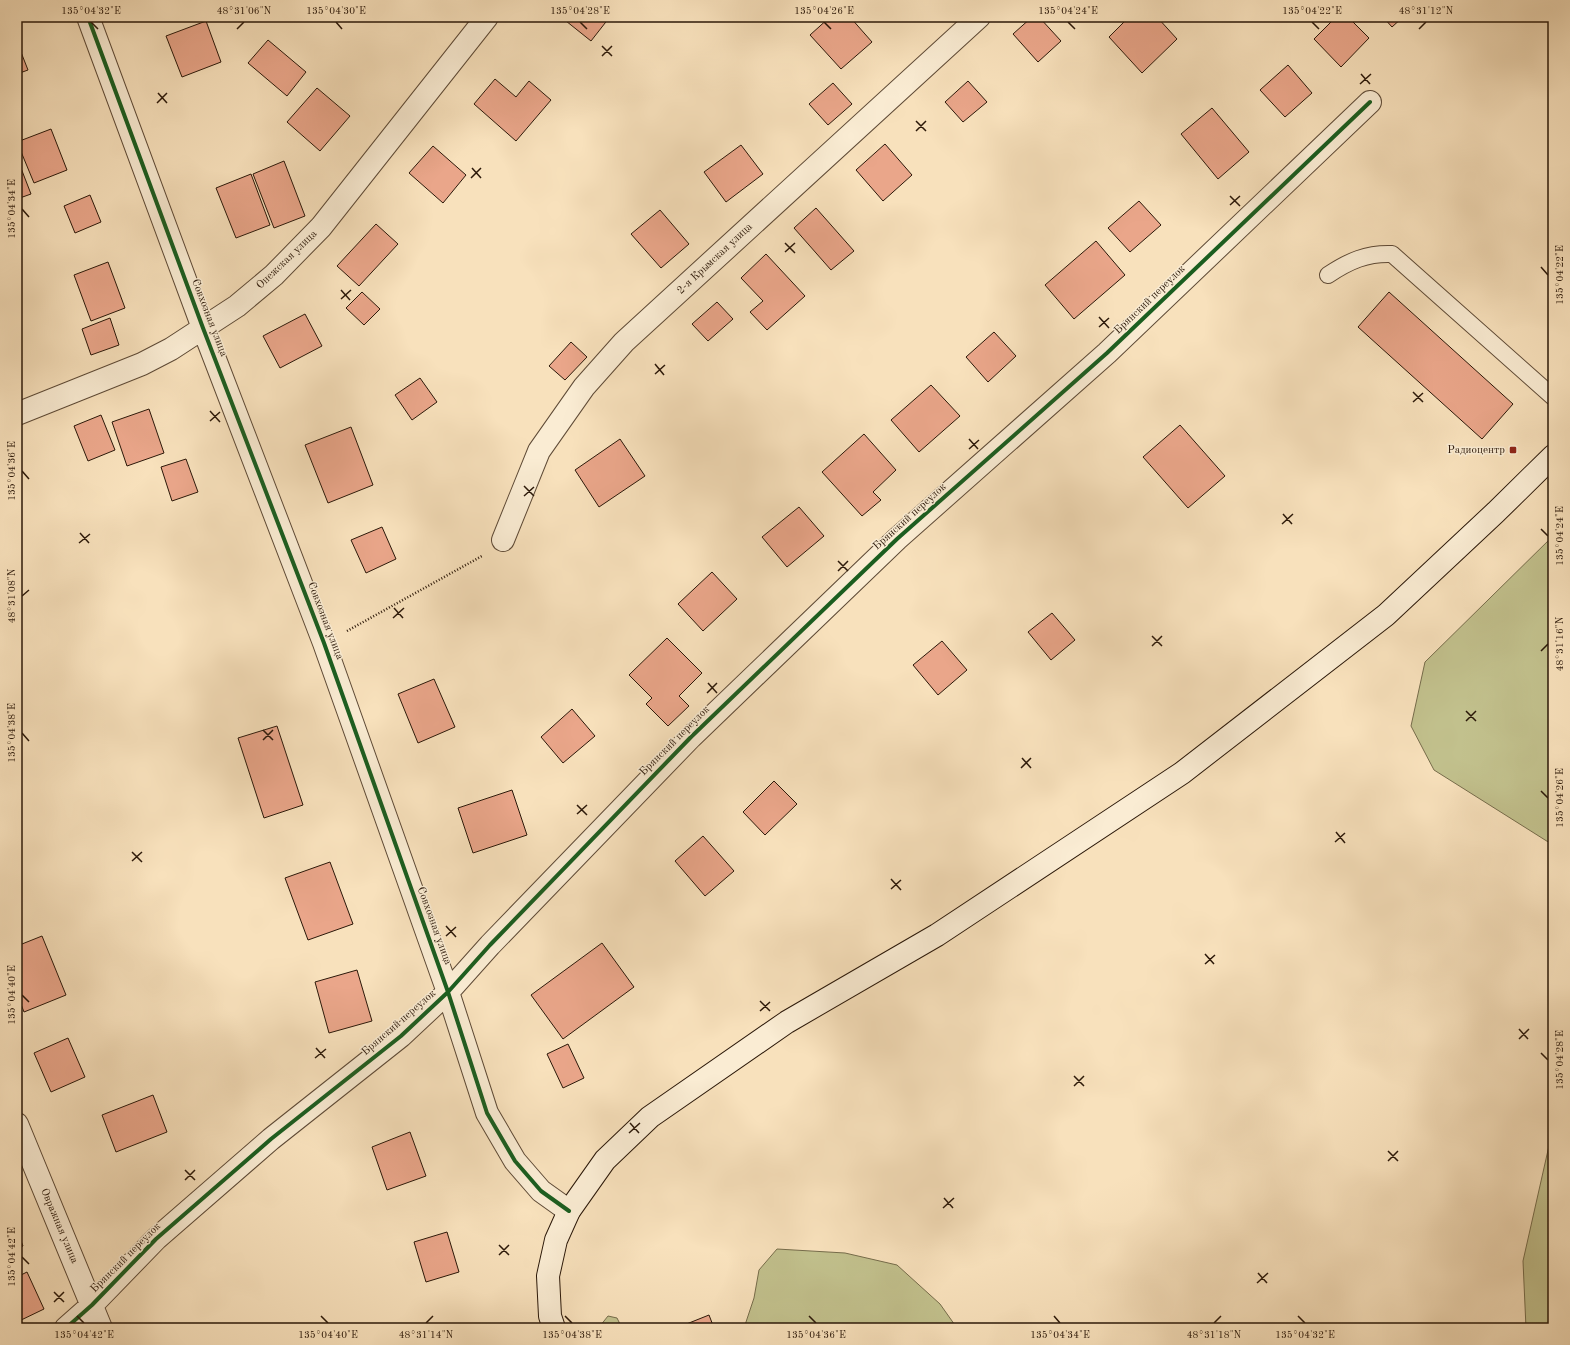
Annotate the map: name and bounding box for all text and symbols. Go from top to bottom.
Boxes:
text: 135°04'32"E [61,6,121,16]
text: 48°31'06"N [217,6,272,16]
text: 135°04'30"E [306,6,366,16]
text: 135°04'28"E [550,6,610,16]
text: 135°04'26"E [794,6,854,16]
text: 135°04'24"E [1038,6,1098,16]
text: 135°04'22"E [1282,6,1342,16]
text: 48°31'12"N [1399,6,1454,16]
text: 135°04'34"E [7,179,17,239]
street label: 2-я Крымская улица [675,221,755,297]
street label: Онежская улица [255,228,320,292]
text: 135°04'22"E [1555,245,1565,305]
street label: Брянский переулок [1112,263,1188,337]
street label: Совхозная улица [189,278,229,359]
text: 135°04'36"E [7,441,17,501]
place label: Радиоцентр [1447,445,1505,456]
marker: Радиоцентр [1508,445,1518,455]
street label: Брянский переулок [871,481,949,553]
text: 135°04'24"E [1555,506,1565,566]
text: 48°31'08"N [7,568,17,623]
street label: Совхозная улица [305,581,345,662]
text: 48°31'16"N [1555,616,1565,671]
text: 135°04'38"E [7,703,17,763]
street label: Брянский переулок [638,704,712,778]
text: 135°04'26"E [1555,768,1565,828]
street label: Совхозная улица [415,885,453,967]
text: 135°04'40"E [7,965,17,1025]
street label: Брянский переулок [360,988,438,1058]
text: 135°04'28"E [1555,1030,1565,1090]
street label: Овражная улица [38,1187,80,1266]
street label: Брянский переулок [89,1221,163,1295]
text: 135°04'42"E [7,1227,17,1287]
text: 135°04'42"E [54,1330,114,1340]
text: 135°04'40"E [298,1330,358,1340]
text: 48°31'14"N [399,1330,454,1340]
text: 135°04'38"E [542,1330,602,1340]
text: 135°04'36"E [786,1330,846,1340]
text: 135°04'34"E [1030,1330,1090,1340]
text: 48°31'18"N [1187,1330,1242,1340]
text: 135°04'32"E [1275,1330,1335,1340]

